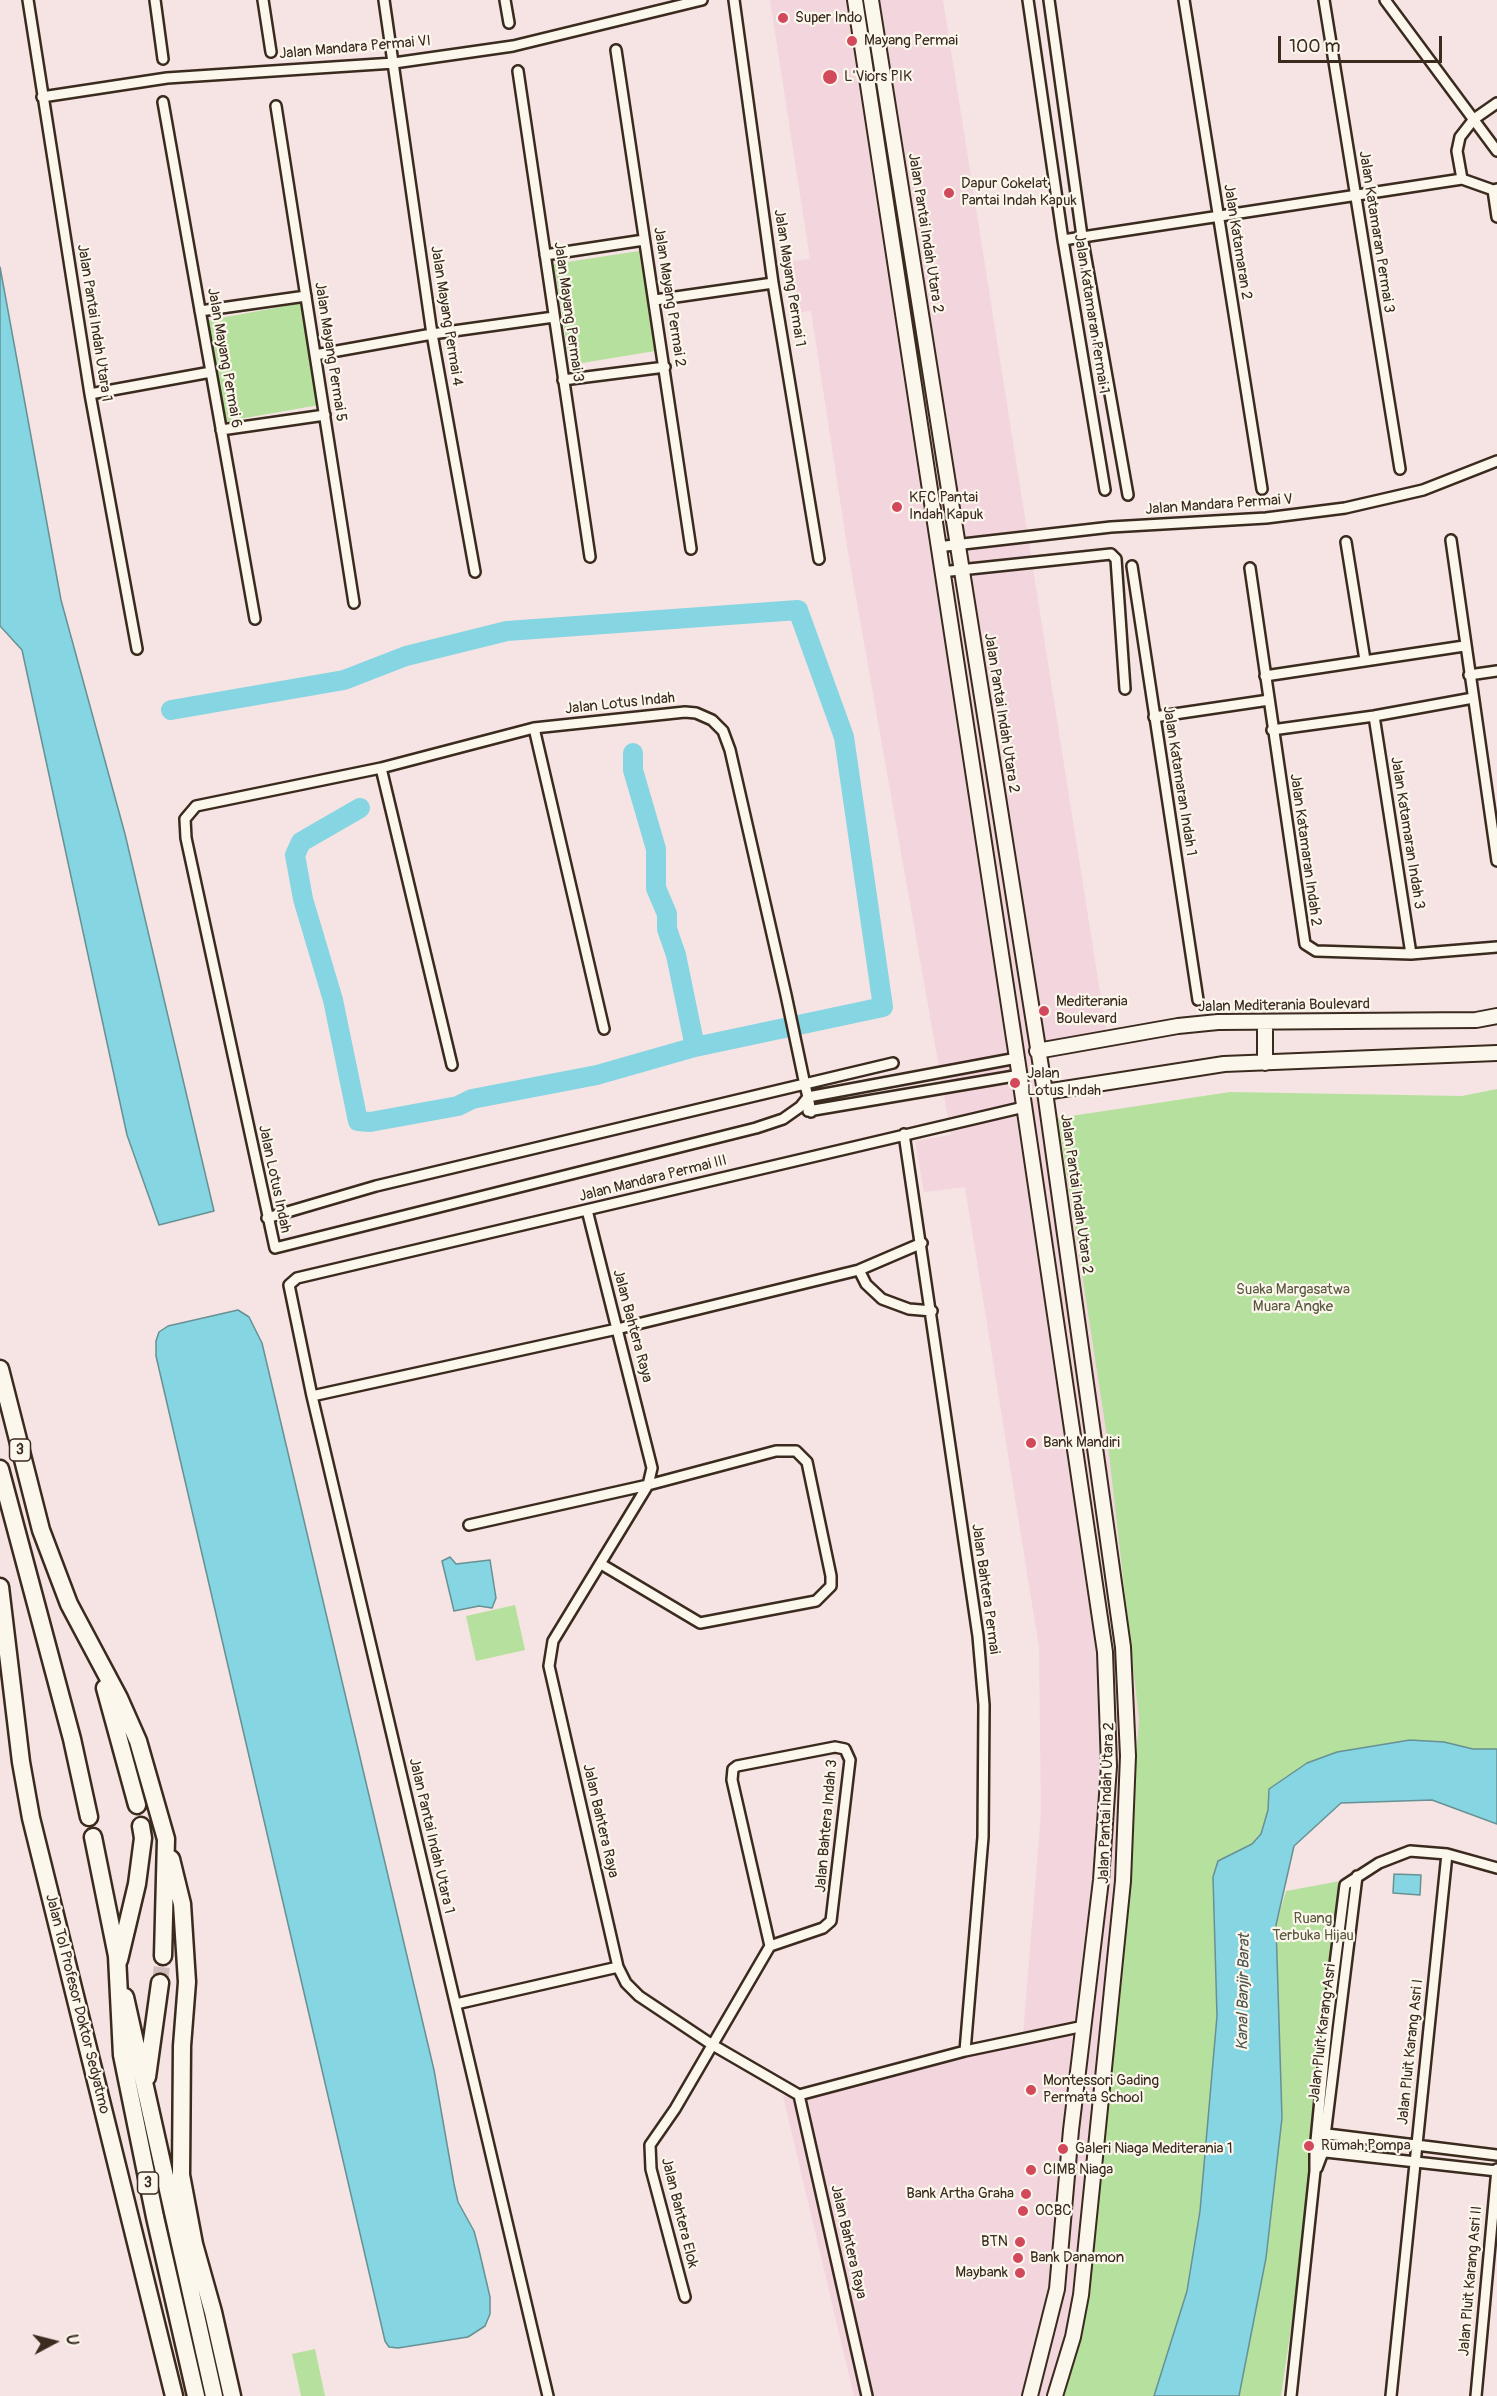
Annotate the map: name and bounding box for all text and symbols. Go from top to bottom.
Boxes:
place label: Super Indo [795,9,862,27]
marker: Super Indo [776,11,790,25]
scale bar [1281,24,1444,62]
street label: Jalan Mandara Permai VI [278,32,432,64]
place label: Mayang Permai [864,32,958,50]
marker: Mayang Permai [845,34,859,48]
text: 100 m [1289,35,1341,58]
marker: L'Viors PIK [821,68,839,86]
place label: L'Viors PIK [844,68,912,86]
street label: Jalan Katamaran Permai 3 [1354,150,1398,314]
street label: Jalan Pantai Indah Utara 2 [903,152,947,314]
place label: Dapur Cokelat Pantai Indah Kapuk [961,175,1077,210]
street label: Jalan Katamaran 2 [1219,183,1255,301]
marker: Dapur Cokelat Pantai Indah Kapuk [942,186,956,200]
street label: Jalan Mayang Permai 1 [769,208,809,348]
street label: Jalan Mayang Permai 2 [649,226,689,368]
street label: Jalan Katamaran Permai 1 [1069,233,1113,395]
street label: Jalan Mayang Permai 3 [549,241,587,383]
street label: Jalan Pantai Indah Utara 1 [73,243,115,403]
street label: Jalan Mayang Permai 4 [426,244,466,388]
street label: Jalan Mayang Permai 5 [310,281,350,423]
street label: Jalan Mayang Permai 6 [203,287,245,429]
place label: KFC Pantai Indah Kapuk [909,489,983,524]
street label: Jalan Mandara Permai V [1145,491,1293,519]
marker: KFC Pantai Indah Kapuk [890,500,904,514]
street label: Jalan Pantai Indah Utara 2 [979,632,1023,794]
street label: Jalan Lotus Indah [564,689,676,719]
street label: Jalan Katamaran Indah 1 [1158,705,1200,857]
street label: Jalan Katamaran Indah 3 [1386,755,1428,911]
street label: Jalan Katamaran Indah 2 [1285,772,1325,928]
place label: Mediterania Boulevard [1056,993,1128,1028]
street label: Jalan Mediterania Boulevard [1198,995,1370,1017]
marker: Mediterania Boulevard [1037,1004,1051,1018]
place label: Jalan Lotus Indah [1027,1065,1101,1100]
marker: Jalan Lotus Indah [1008,1076,1022,1090]
street label: Jalan Pantai Indah Utara 2 [1056,1113,1096,1275]
street label: Jalan Lotus Indah [254,1123,294,1235]
street label: Jalan Mandara Permai III [577,1152,729,1206]
street label: Jalan Bahtera Raya [608,1267,656,1385]
park label: Suaka Margasatwa Muara Angke [1236,1281,1350,1316]
place label: Bank Mandiri [1043,1434,1120,1452]
marker: Bank Mandiri [1024,1436,1038,1450]
road number: 3 [10,1439,31,1461]
street label: Jalan Bahtera Permai [967,1523,1003,1655]
street label: Jalan Pantai Indah Utara 2 [1095,1722,1119,1884]
street label: Jalan Pantai Indah Utara 1 [404,1756,458,1916]
street label: Jalan Bahtera Indah 3 [812,1759,842,1893]
street label: Jalan Bahtera Raya [578,1762,622,1880]
street label: Jalan Tol Profesor Doktor Sedyatmo [41,1892,113,2116]
park label: Ruang Terbuka Hijau [1272,1910,1354,1945]
water label: Kanal Banjir Barat [1233,1933,1255,2051]
street label: Jalan Pluit Karang Asri [1306,1963,1340,2103]
street label: Jalan Pluit Karang Asri I [1394,1978,1428,2126]
place label: Montessori Gading Permata School [1043,2072,1159,2107]
marker: Montessori Gading Permata School [1024,2083,1038,2097]
place label: Rumah Pompa [1321,2137,1411,2155]
marker: Rumah Pompa [1302,2139,1316,2153]
place label: Galeri Niaga Mediterania 1 [1075,2140,1233,2158]
marker: Galeri Niaga Mediterania 1 [1056,2142,1070,2156]
street label: Jalan Bahtera Elok [657,2156,701,2270]
place label: CIMB Niaga [1043,2161,1113,2179]
marker: CIMB Niaga [1024,2163,1038,2177]
road number: 3 [138,2172,158,2194]
street label: Jalan Bahtera Raya [826,2183,870,2301]
place label: Bank Artha Graha [906,2185,1014,2203]
marker: Bank Artha Graha [1019,2187,1033,2201]
place label: OCBC [1035,2202,1072,2220]
marker: OCBC [1016,2204,1030,2218]
street label: Jalan Pluit Karang Asri II [1455,2205,1487,2357]
place label: BTN [981,2233,1008,2251]
marker: BTN [1013,2235,1027,2249]
place label: Bank Danamon [1030,2249,1124,2267]
marker: Bank Danamon [1011,2251,1025,2265]
place label: Maybank [955,2264,1008,2282]
marker: Maybank [1013,2266,1027,2280]
north arrow [24,2312,84,2372]
text: U [61,2333,82,2346]

